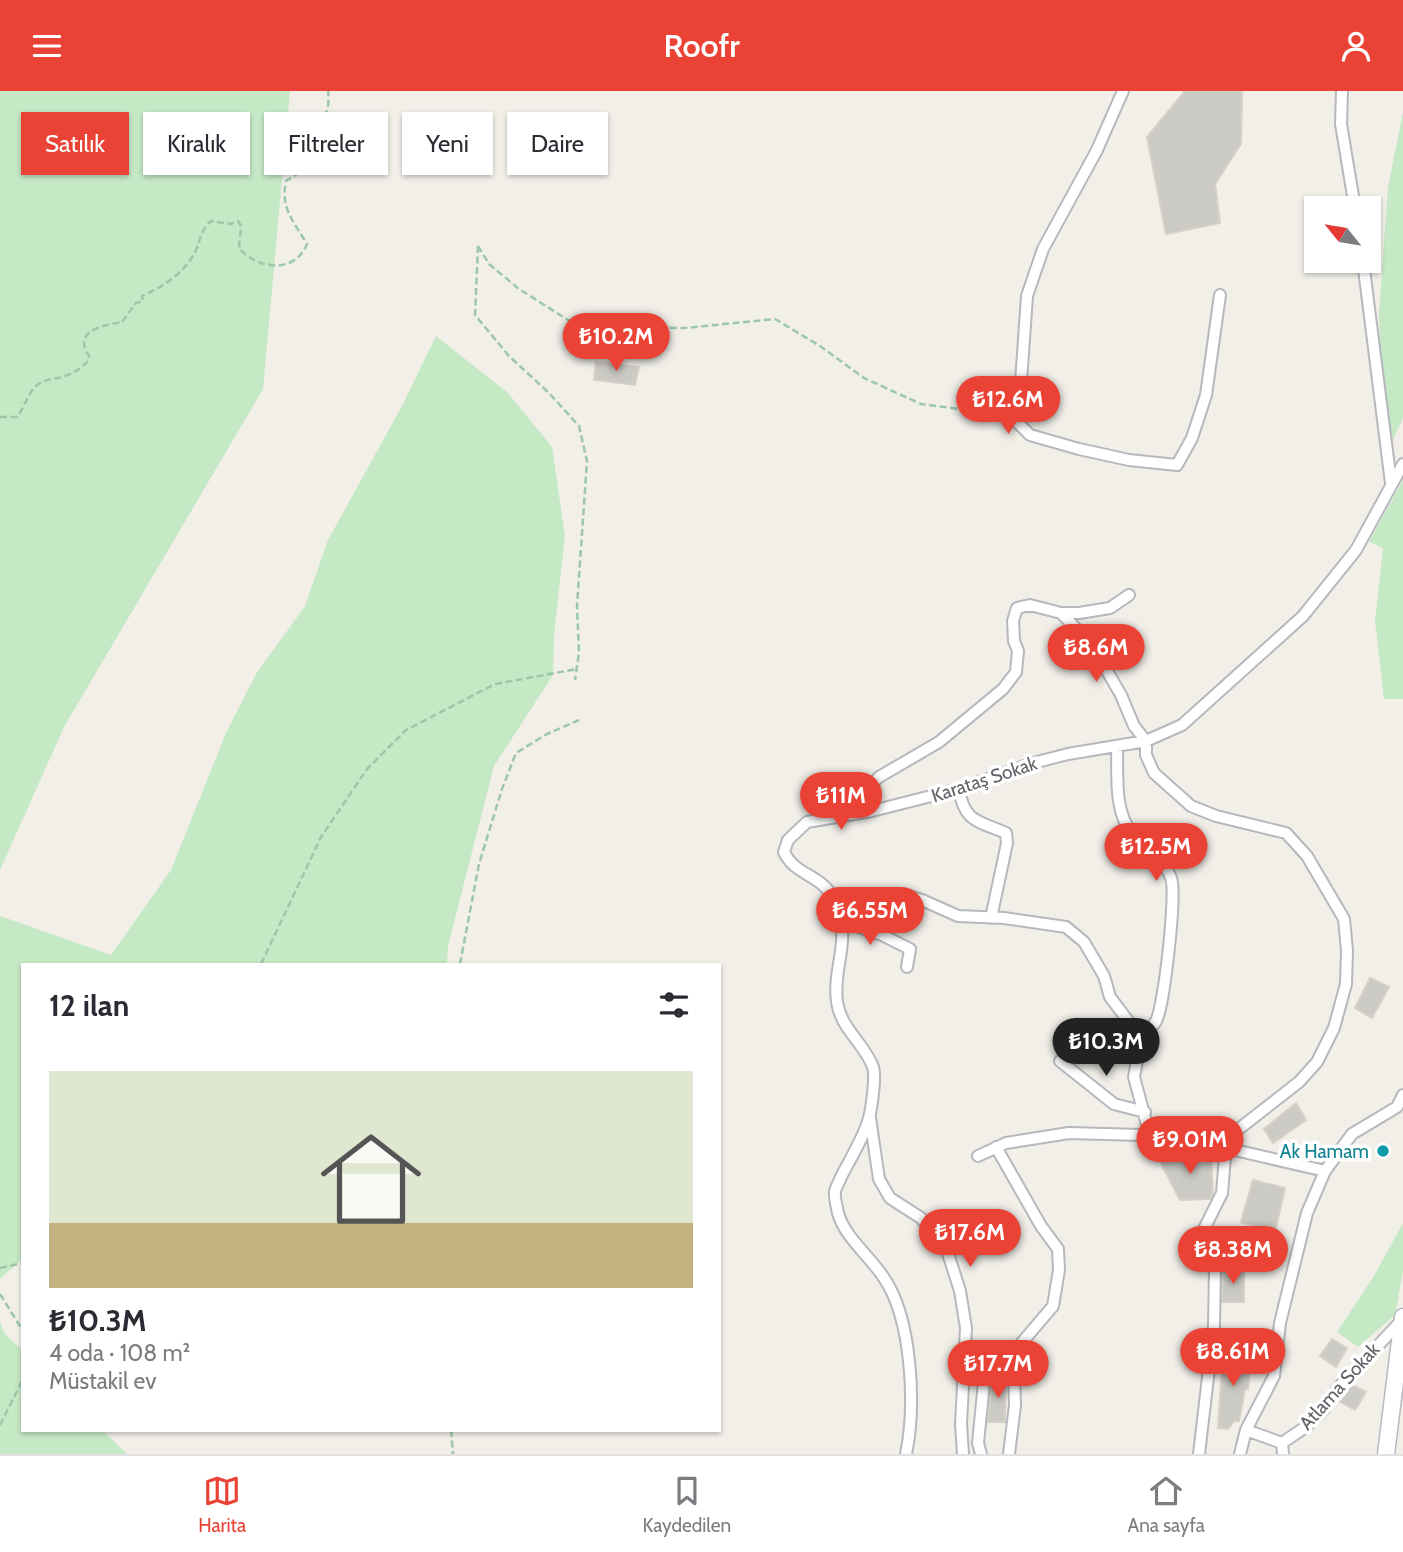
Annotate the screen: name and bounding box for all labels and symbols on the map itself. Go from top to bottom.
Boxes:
north arrow [1304,196,1381,273]
pin: ₺10.2M [559,313,673,373]
pin: ₺12.6M [951,377,1065,436]
pin: ₺8.6M [1047,625,1145,684]
street label: Karataş Sokak [928,751,1040,807]
pin: ₺11M [800,773,882,832]
pin: ₺12.5M [1099,823,1213,883]
pin: ₺6.55M [813,887,927,947]
pin: ₺10.3M [1049,1019,1163,1078]
pin: ₺9.01M [1133,1117,1247,1176]
place label: Ak Hamam [1280,1140,1369,1163]
marker: Ak Hamam [1375,1143,1391,1159]
pin: ₺17.6M [913,1209,1027,1269]
pin: ₺8.38M [1176,1227,1290,1286]
pin: ₺8.61M [1176,1329,1290,1388]
street label: Atlama Sokak [1294,1338,1385,1434]
pin: ₺17.7M [941,1341,1055,1400]

